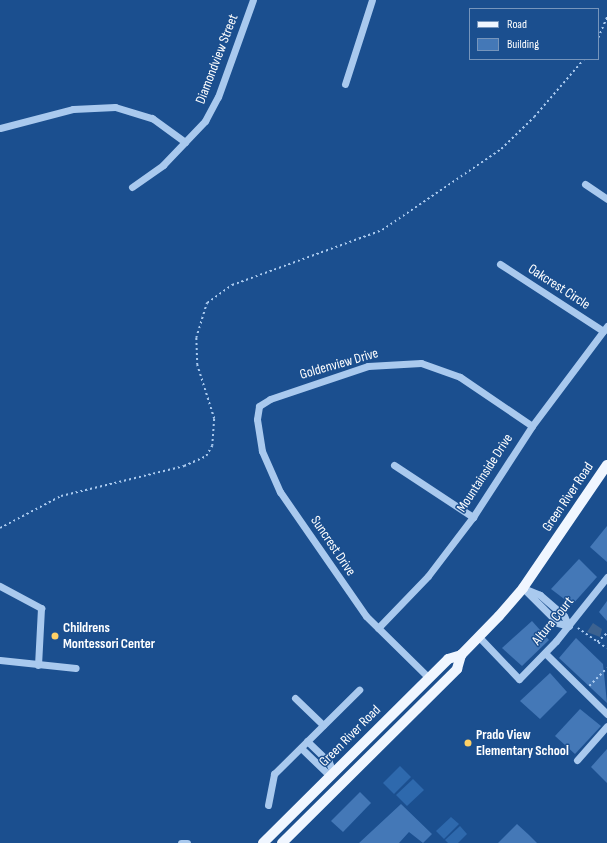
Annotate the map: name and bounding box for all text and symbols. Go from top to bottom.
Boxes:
legend [469,8,599,60]
street label: Diamondview Street [192,12,242,106]
text: Road [507,17,527,32]
text: Building [507,37,539,52]
street label: Oakcrest Circle [525,261,593,313]
street label: Goldenview Drive [298,345,380,383]
street label: Mountainside Drive [453,431,517,515]
street label: Green River Road [539,459,597,535]
street label: Suncrest Drive [307,513,359,579]
street label: Altura Court [529,594,577,648]
place label: Childrens Montessori Center [63,620,155,652]
marker: Childrens Montessori Center [50,631,60,641]
street label: Green River Road [316,702,384,770]
place label: Prado View Elementary School [476,727,569,760]
marker: Prado View Elementary School [463,738,473,748]

